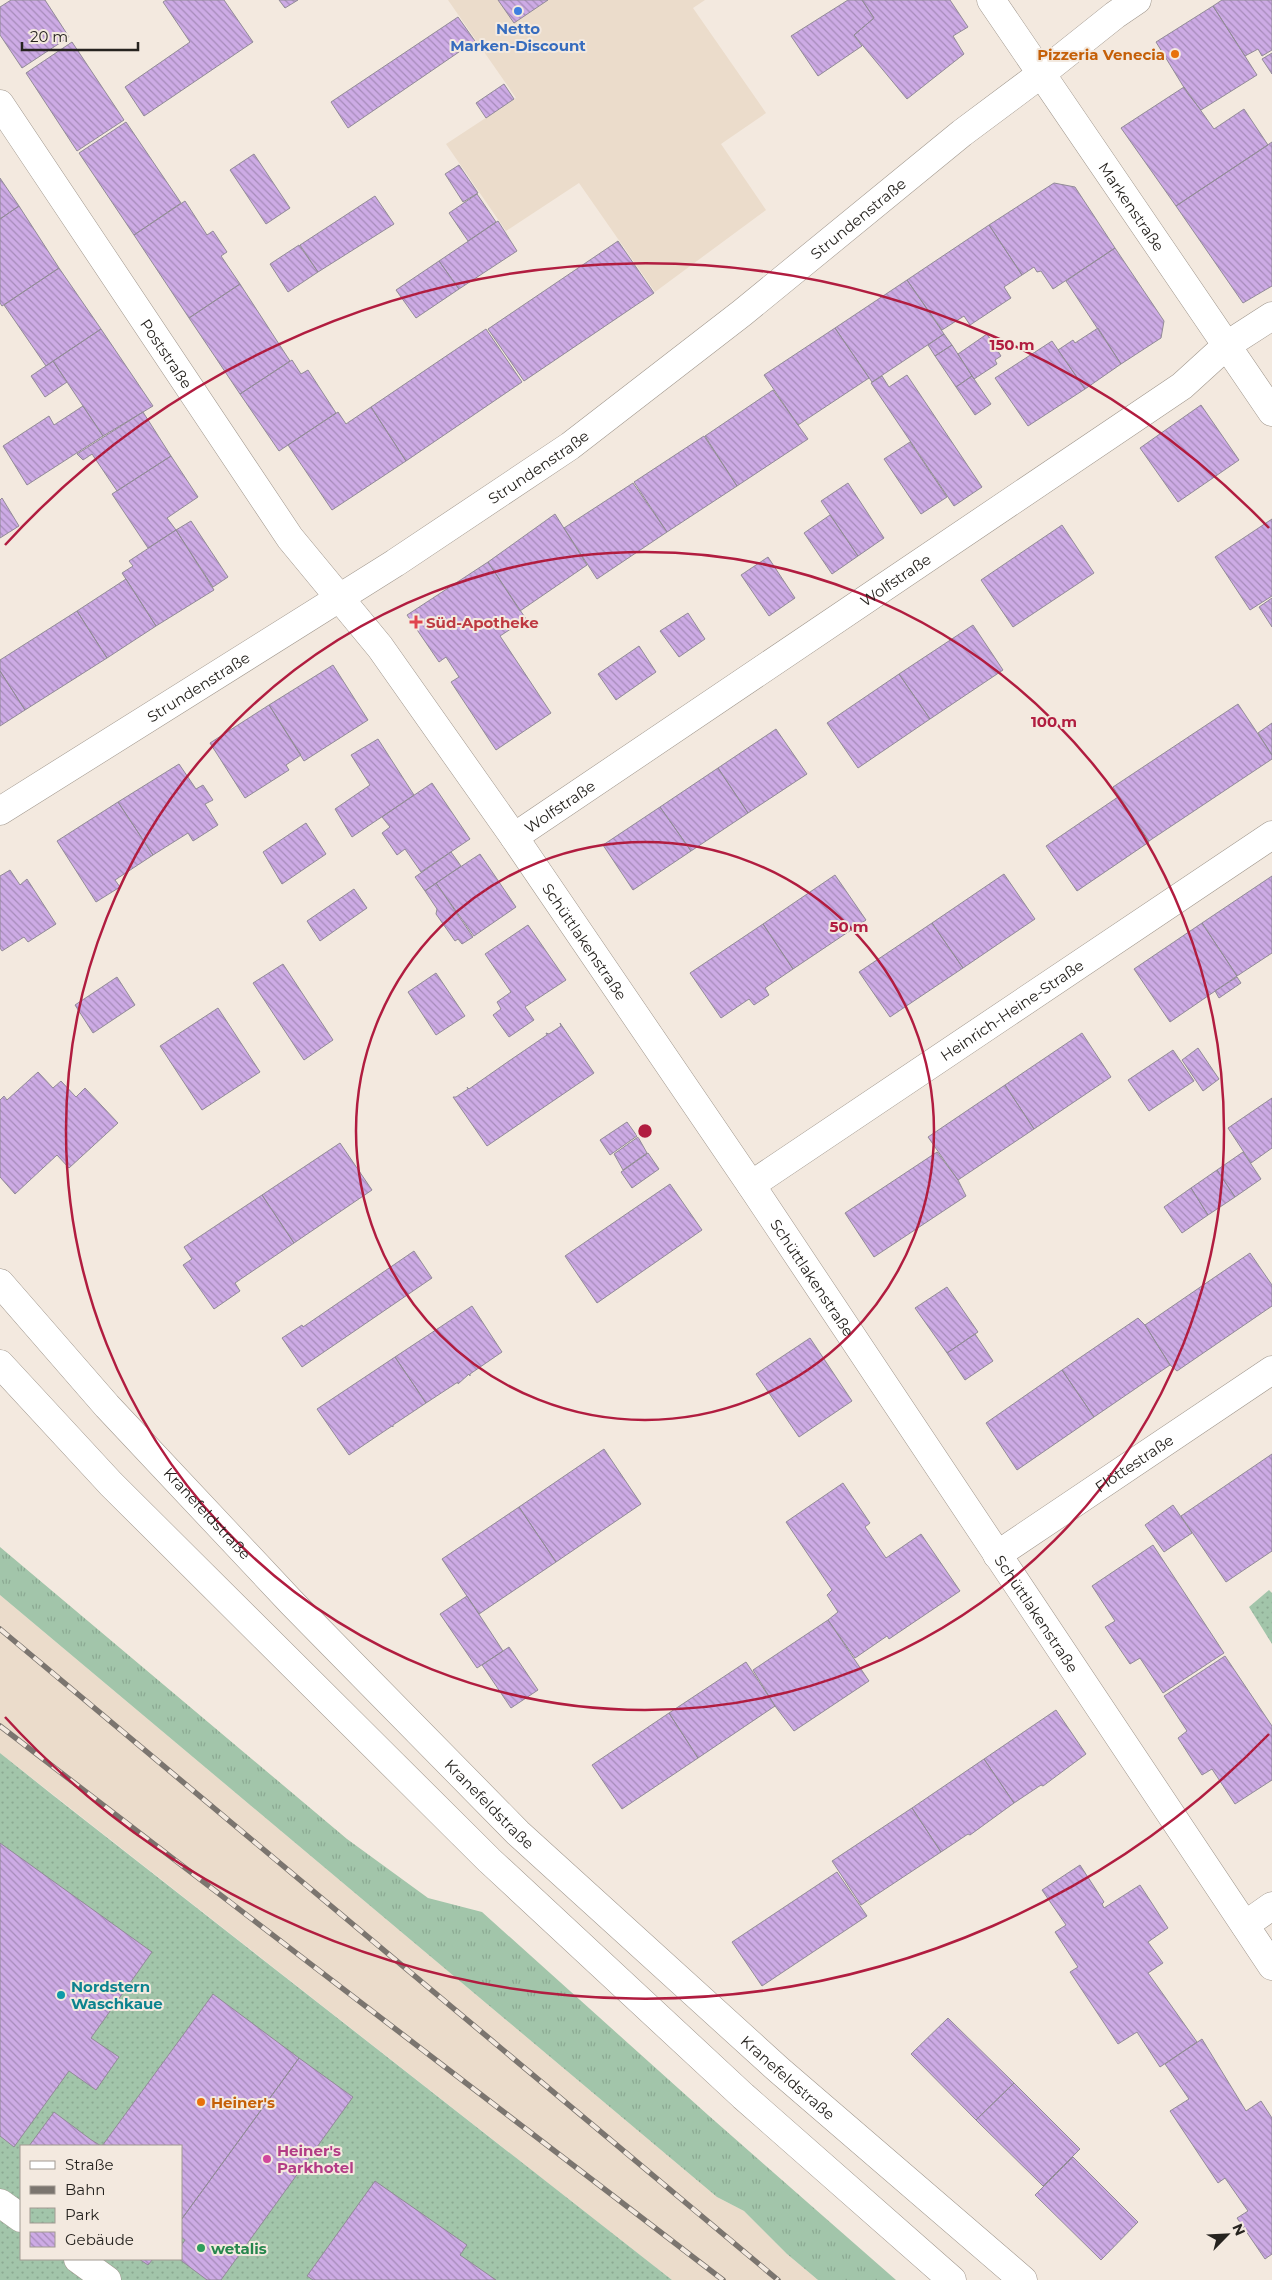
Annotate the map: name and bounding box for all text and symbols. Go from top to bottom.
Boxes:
marker: Netto Marken-Discount [512,5,524,17]
place label: Netto Marken-Discount [450,19,586,55]
scale bar [22,20,139,52]
text: 20 m [30,27,68,46]
place label: Pizzeria Venecia [1037,45,1165,64]
marker: Pizzeria Venecia [1169,48,1181,60]
street label: Markenstraße [1095,158,1169,255]
street label: Strundenstraße [806,174,909,263]
street label: Poststraße [137,315,197,392]
text: 150 m [990,335,1034,354]
street label: Strundenstraße [484,426,592,508]
street label: Wolfstraße [856,549,934,610]
place label: Süd-Apotheke [426,613,539,632]
marker: Süd-Apotheke [410,616,422,628]
street label: Strundenstraße [143,647,253,726]
text: 100 m [1031,712,1077,731]
street label: Wolfstraße [521,776,599,837]
street label: Schüttlakenstraße [539,879,632,1003]
text: 50 m [829,917,869,936]
street label: Heinrich-Heine-Straße [936,955,1087,1065]
centre of rings [636,1122,654,1140]
street label: Schüttlakenstraße [767,1215,859,1340]
street label: Flöttestraße [1091,1430,1177,1496]
street label: Kranefeldstraße [160,1463,255,1563]
street label: Schüttlakenstraße [991,1551,1083,1676]
street label: Kranefeldstraße [441,1755,538,1853]
place label: Nordstern Waschkaue [71,1977,163,2013]
marker: Nordstern Waschkaue [55,1989,67,2001]
street label: Kranefeldstraße [737,2031,839,2124]
place label: Heiner's [211,2093,275,2112]
marker: Heiner's [195,2096,207,2108]
place label: Heiner's Parkhotel [277,2141,354,2177]
legend [20,2145,182,2260]
marker: Heiner's Parkhotel [261,2153,273,2165]
text: Straße [65,2155,114,2174]
text: Bahn [65,2180,105,2199]
text: Park [65,2205,99,2224]
north arrow [1202,2210,1252,2260]
text: N [1228,2221,1249,2239]
text: Gebäude [65,2230,134,2249]
place label: wetalis [211,2239,267,2258]
marker: wetalis [195,2242,207,2254]

